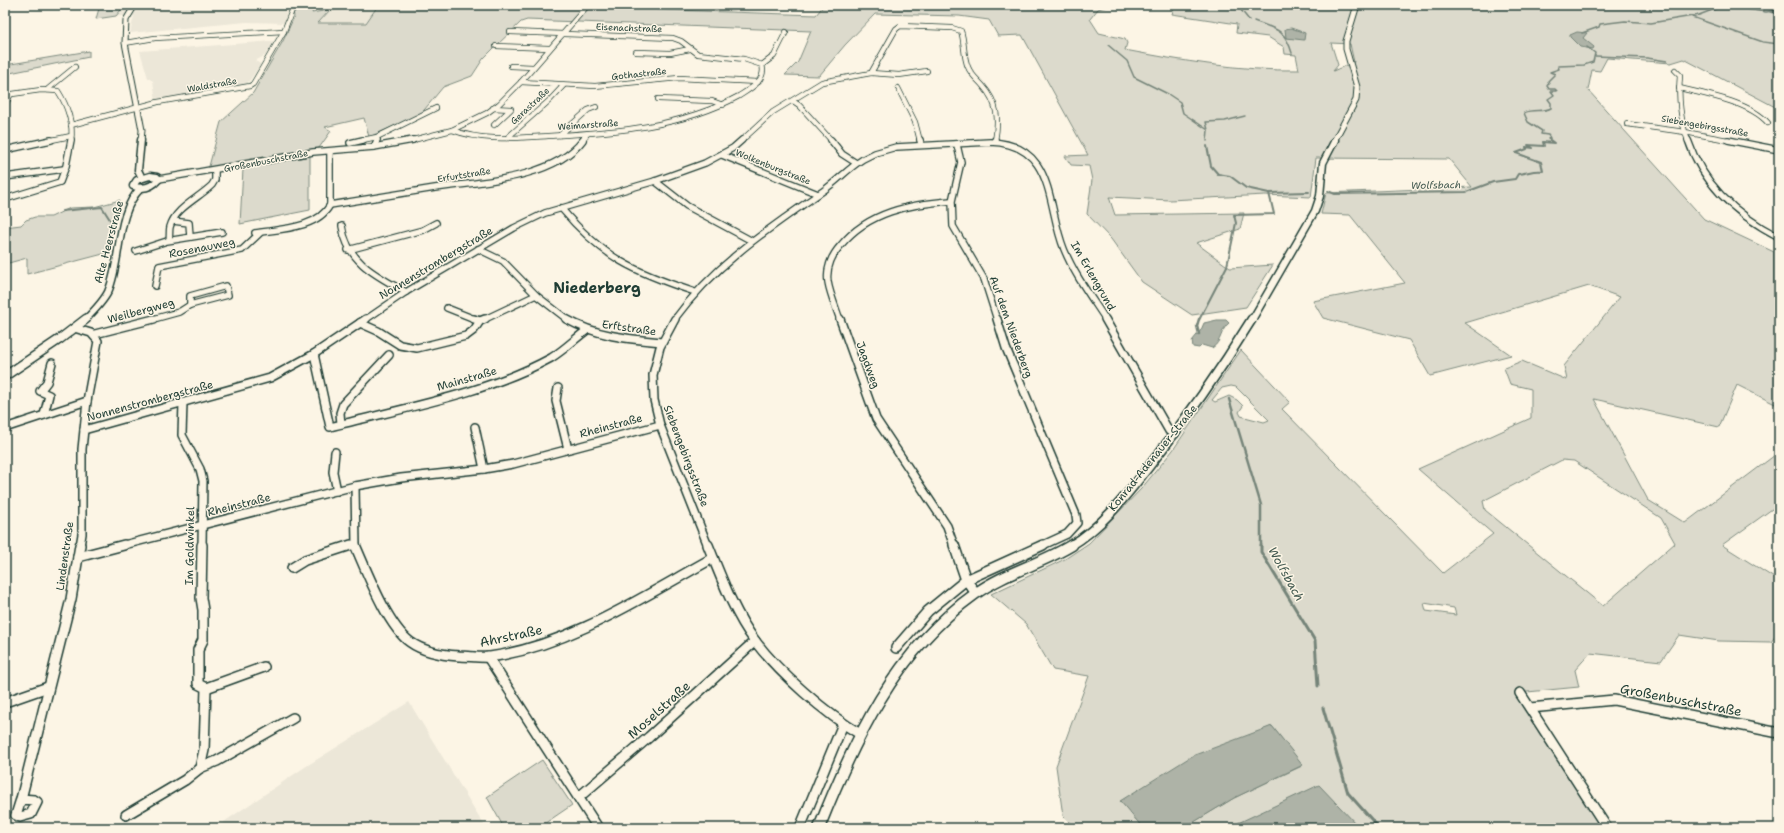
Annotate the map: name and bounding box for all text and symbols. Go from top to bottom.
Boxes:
street label: Eisenachstraße [596,21,662,35]
street label: Gothastraße [611,65,667,83]
street label: Waldstraße [186,75,238,95]
street label: Gerastraße [508,85,552,127]
street label: Siebengebirgsstraße [1661,112,1749,140]
street label: Weimarstraße [557,117,619,133]
street label: Wolkenburgstraße [734,146,812,188]
street label: Großenbuschstraße [223,147,309,175]
street label: Erfurtstraße [436,165,492,185]
water label: Wolfsbach [1411,178,1461,192]
street label: Alte Heerstraße [91,199,127,285]
street label: Nonnenstrombergstraße [376,223,496,303]
street label: Rosenauweg [168,234,237,262]
street label: Im Erlengrund [1067,239,1119,313]
street label: Auf dem Niederberg [986,274,1036,380]
district label: Niederberg [553,278,641,298]
street label: Weilbergweg [106,295,176,327]
street label: Erftstraße [601,317,657,339]
street label: Jagdweg [853,339,884,391]
street label: Mainstraße [435,363,499,395]
street label: Nonnenstrombergstraße [85,377,215,425]
street label: Konrad-Adenauer-Straße [1105,402,1201,514]
street label: Siebengebirgsstraße [660,403,712,509]
street label: Rheinstraße [578,410,644,442]
street label: Rheinstraße [206,490,272,520]
street label: Im Goldwinkel [182,506,198,585]
street label: Lindenstraße [53,520,77,592]
water label: Wolfsbach [1264,544,1308,604]
street label: Ahrstraße [478,621,544,651]
street label: Moselstraße [624,677,694,743]
street label: Großenbuschstraße [1619,680,1743,720]

